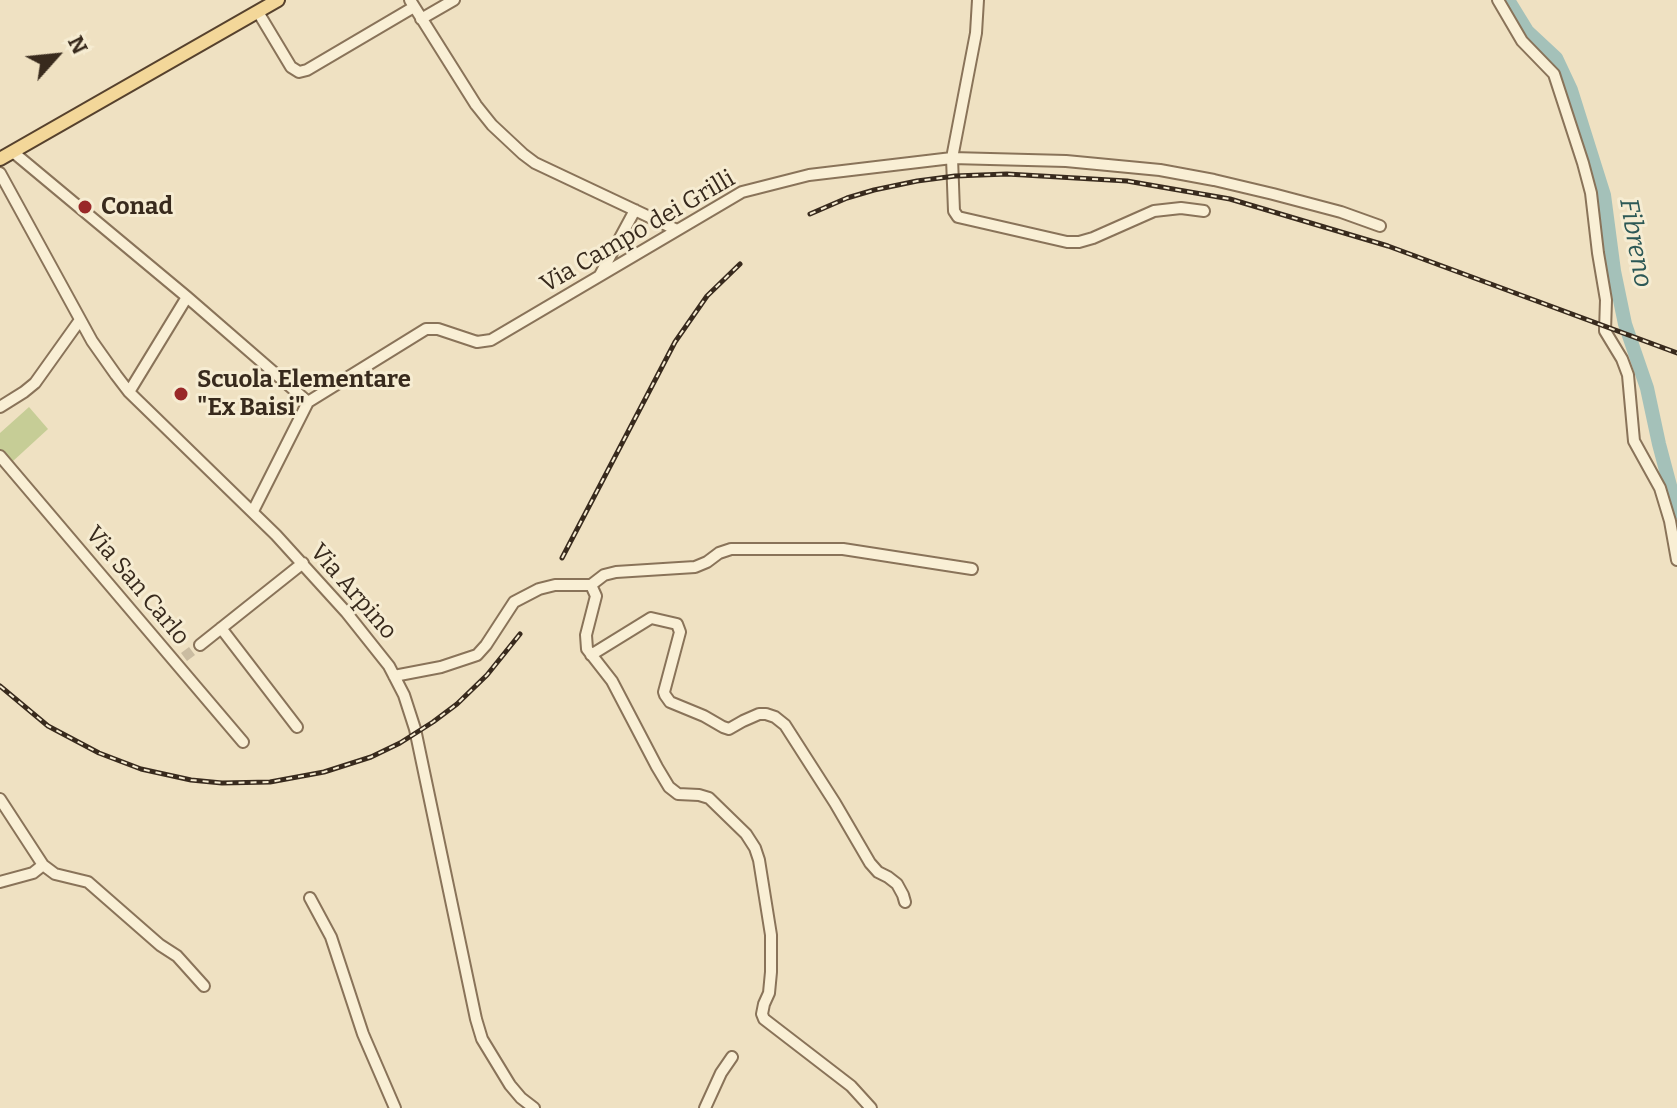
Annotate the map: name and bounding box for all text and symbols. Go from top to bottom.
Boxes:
north arrow [16,16,96,96]
text: N [62,31,94,59]
street label: Via Campo dei Grilli [536,165,740,299]
place label: Conad [101,193,173,221]
water label: Fibreno [1612,196,1658,290]
marker: Conad [76,198,94,216]
place label: Scuola Elementare "Ex Baisi" [197,366,411,422]
marker: Scuola Elementare "Ex Baisi" [172,385,190,403]
street label: Via San Carlo [79,521,195,651]
street label: Via Arpino [304,538,402,646]

